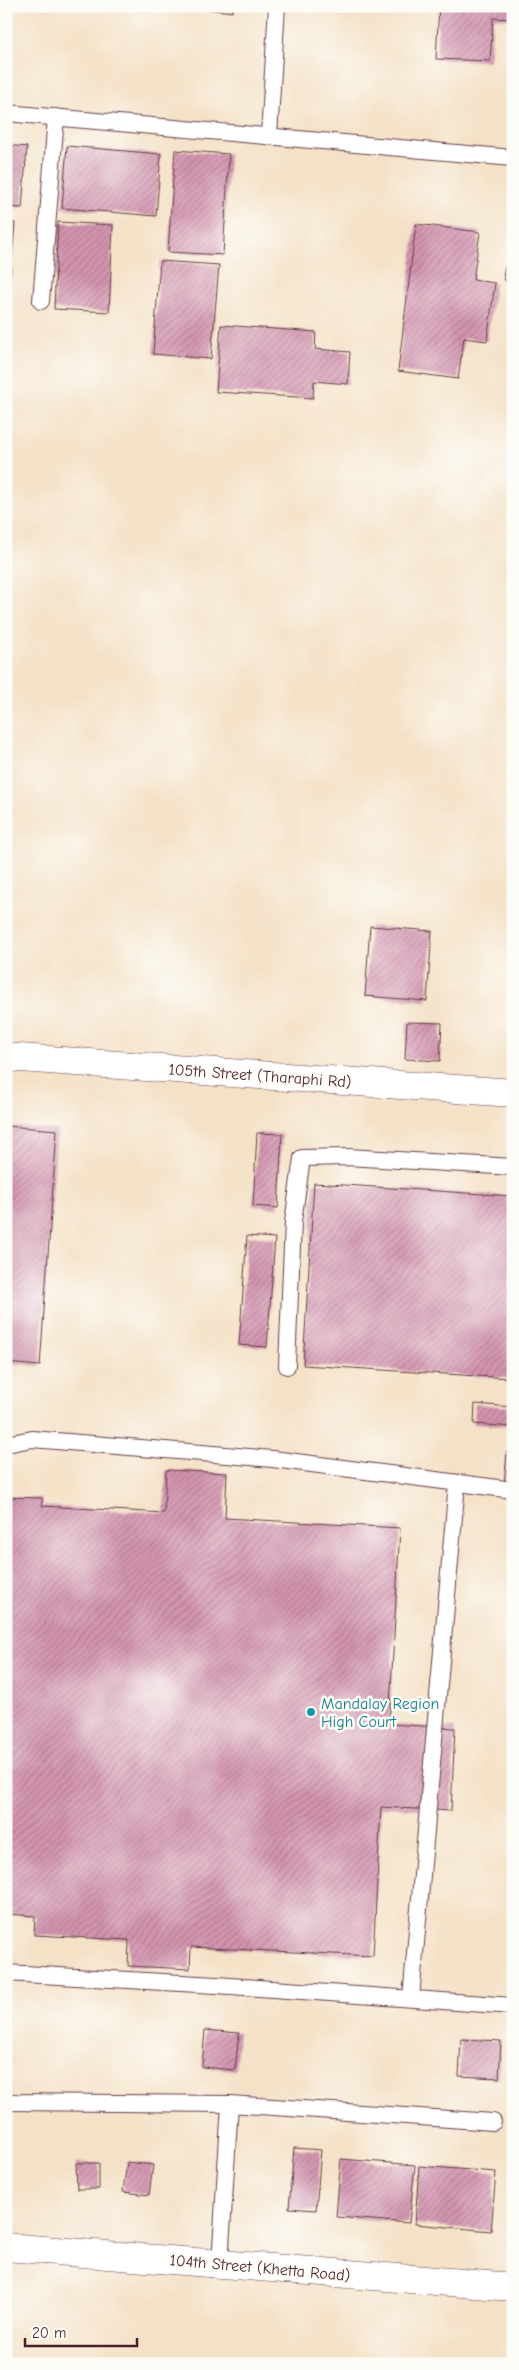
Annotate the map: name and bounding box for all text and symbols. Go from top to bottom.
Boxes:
street label: 105th Street (Tharaphi Rd) [168,1061,352,1091]
place label: Mandalay Region High Court [321,1695,439,1731]
marker: Mandalay Region High Court [305,1706,317,1718]
street label: 104th Street (Khetta Road) [169,2251,351,2285]
scale bar [25,2315,138,2347]
text: 20 m [32,2324,66,2342]

